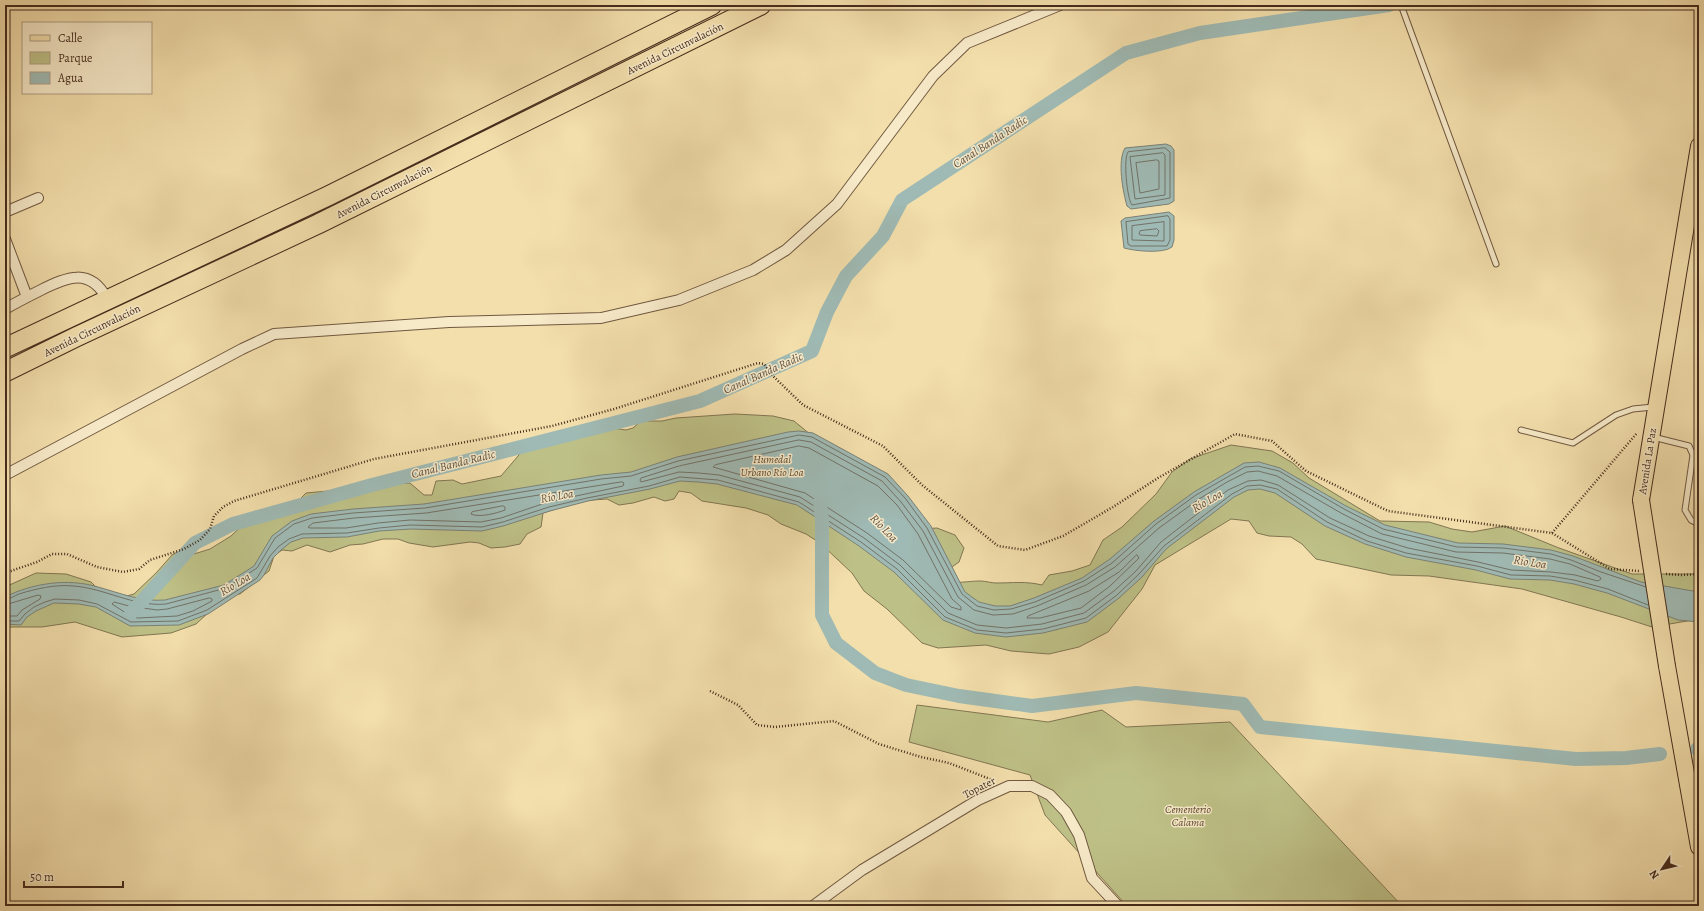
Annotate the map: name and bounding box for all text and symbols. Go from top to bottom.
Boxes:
street label: Avenida Circunvalación [624,19,726,79]
legend [22,22,152,94]
text: Calle [58,30,82,46]
text: Parque [58,50,93,66]
text: Agua [57,70,84,86]
water label: Canal Banda Radic [950,112,1031,172]
street label: Avenida Circunvalación [333,161,435,223]
street label: Avenida Circunvalación [41,301,143,361]
water label: Canal Banda Radic [721,348,806,398]
street label: Avenida La Paz [1635,427,1660,496]
water label: Canal Banda Radic [410,446,497,482]
park label: Humedal Urbano Río Loa [740,452,804,480]
water label: Río Loa [539,485,575,507]
water label: Río Loa [1189,486,1226,516]
water label: Río Loa [867,511,902,546]
water label: Río Loa [1512,552,1548,573]
water label: Río Loa [217,568,254,599]
street label: Topater [960,773,998,802]
park label: Cementerio Calama [1165,802,1212,830]
north arrow [1642,849,1682,889]
scale bar [24,863,123,889]
text: N [1646,867,1663,882]
text: 50 m [30,869,54,885]

